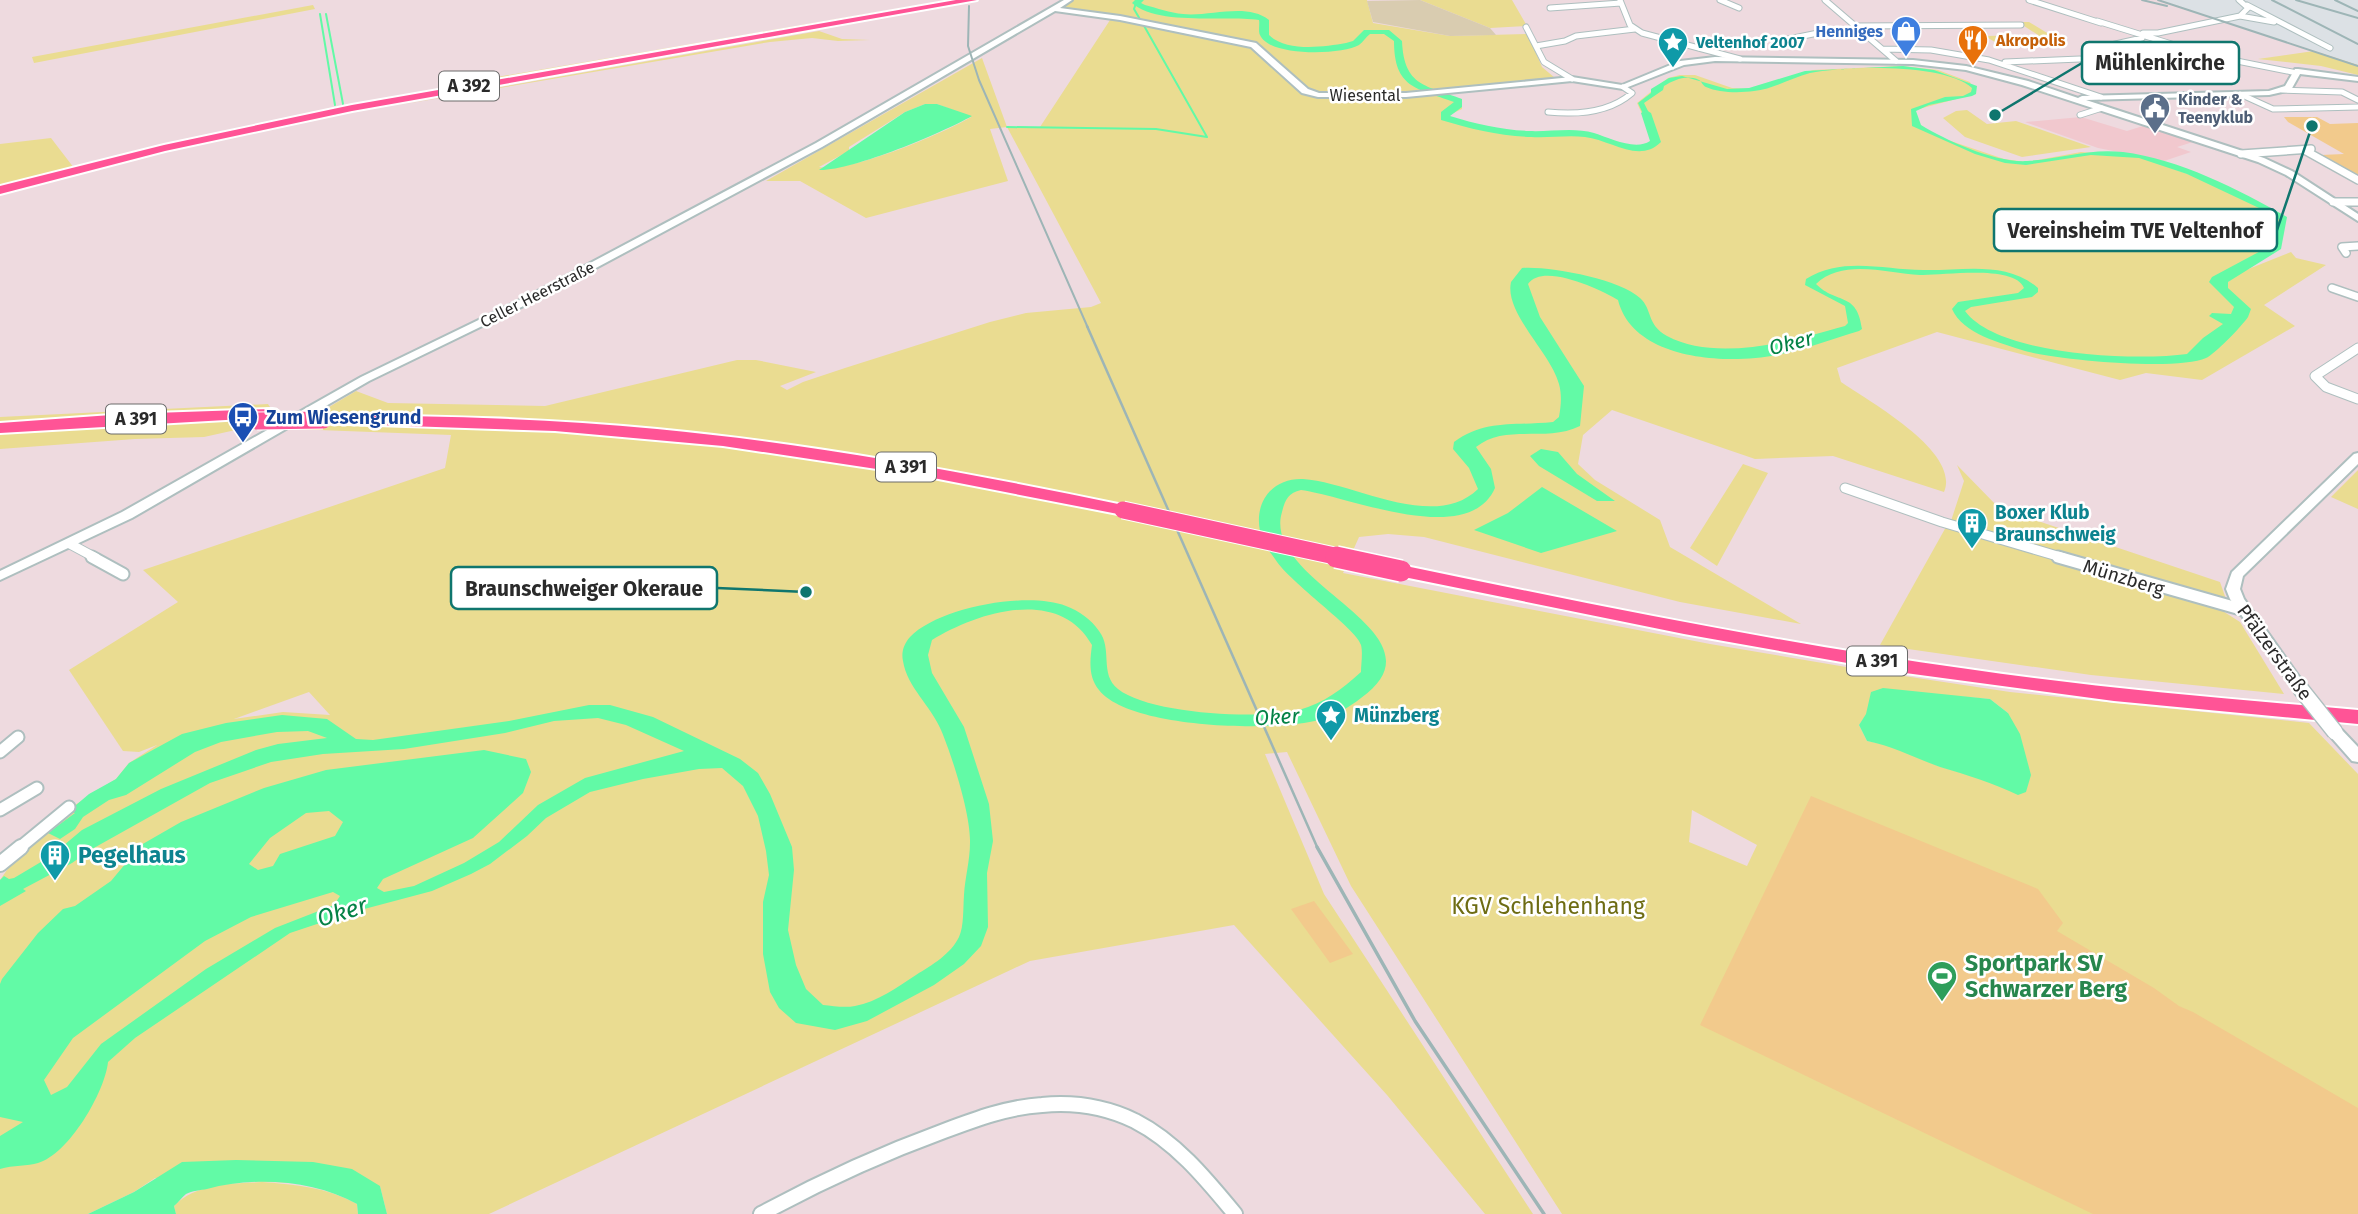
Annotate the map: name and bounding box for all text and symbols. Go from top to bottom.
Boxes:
shop icon: Henniges [1889,14,1923,58]
place label: Henniges [1816,22,1883,41]
restaurant icon: Akropolis [1956,23,1990,67]
place icon: Veltenhof 2007 [1656,25,1690,69]
place label: Akropolis [1995,31,2066,50]
place label: Veltenhof 2007 [1695,33,1805,52]
callout: Mühlenkirche [2082,42,2239,84]
text: Mühlenkirche [2095,50,2225,76]
road number: A 392 [439,72,499,100]
street label: Wiesental [1330,86,1401,105]
place label: Kinder & Teenyklub [2178,90,2253,127]
public building icon: Kinder & Teenyklub [2138,91,2172,135]
callout: Vereinsheim TVE Veltenhof [1994,209,2277,251]
text: Vereinsheim TVE Veltenhof [2007,218,2265,244]
street label: Celler Heerstraße [477,257,598,331]
water label: Oker [1766,325,1817,361]
bus stop icon: Zum Wiesengrund [226,400,260,444]
road number: A 391 [106,404,166,433]
place label: Zum Wiesengrund [266,406,421,429]
road number: A 391 [876,452,936,481]
place label: Boxer Klub Braunschweig [1995,501,2116,546]
building icon: Boxer Klub Braunschweig [1955,506,1989,550]
street label: Münzberg [2080,554,2167,601]
callout: Braunschweiger Okeraue [451,567,717,609]
text: Braunschweiger Okeraue [465,576,703,602]
street label: Pfälzerstraße [2232,600,2317,705]
road number: A 391 [1847,646,1907,676]
place icon: Münzberg [1314,698,1348,742]
water label: Oker [1254,703,1301,731]
place label: Münzberg [1354,704,1440,727]
building icon: Pegelhaus [38,838,72,882]
place label: Pegelhaus [78,841,186,869]
water label: Oker [313,891,371,933]
park label: KGV Schlehenhang [1451,892,1645,920]
place label: Sportpark SV Schwarzer Berg [1965,949,2128,1003]
sports icon: Sportpark SV Schwarzer Berg [1925,959,1959,1003]

